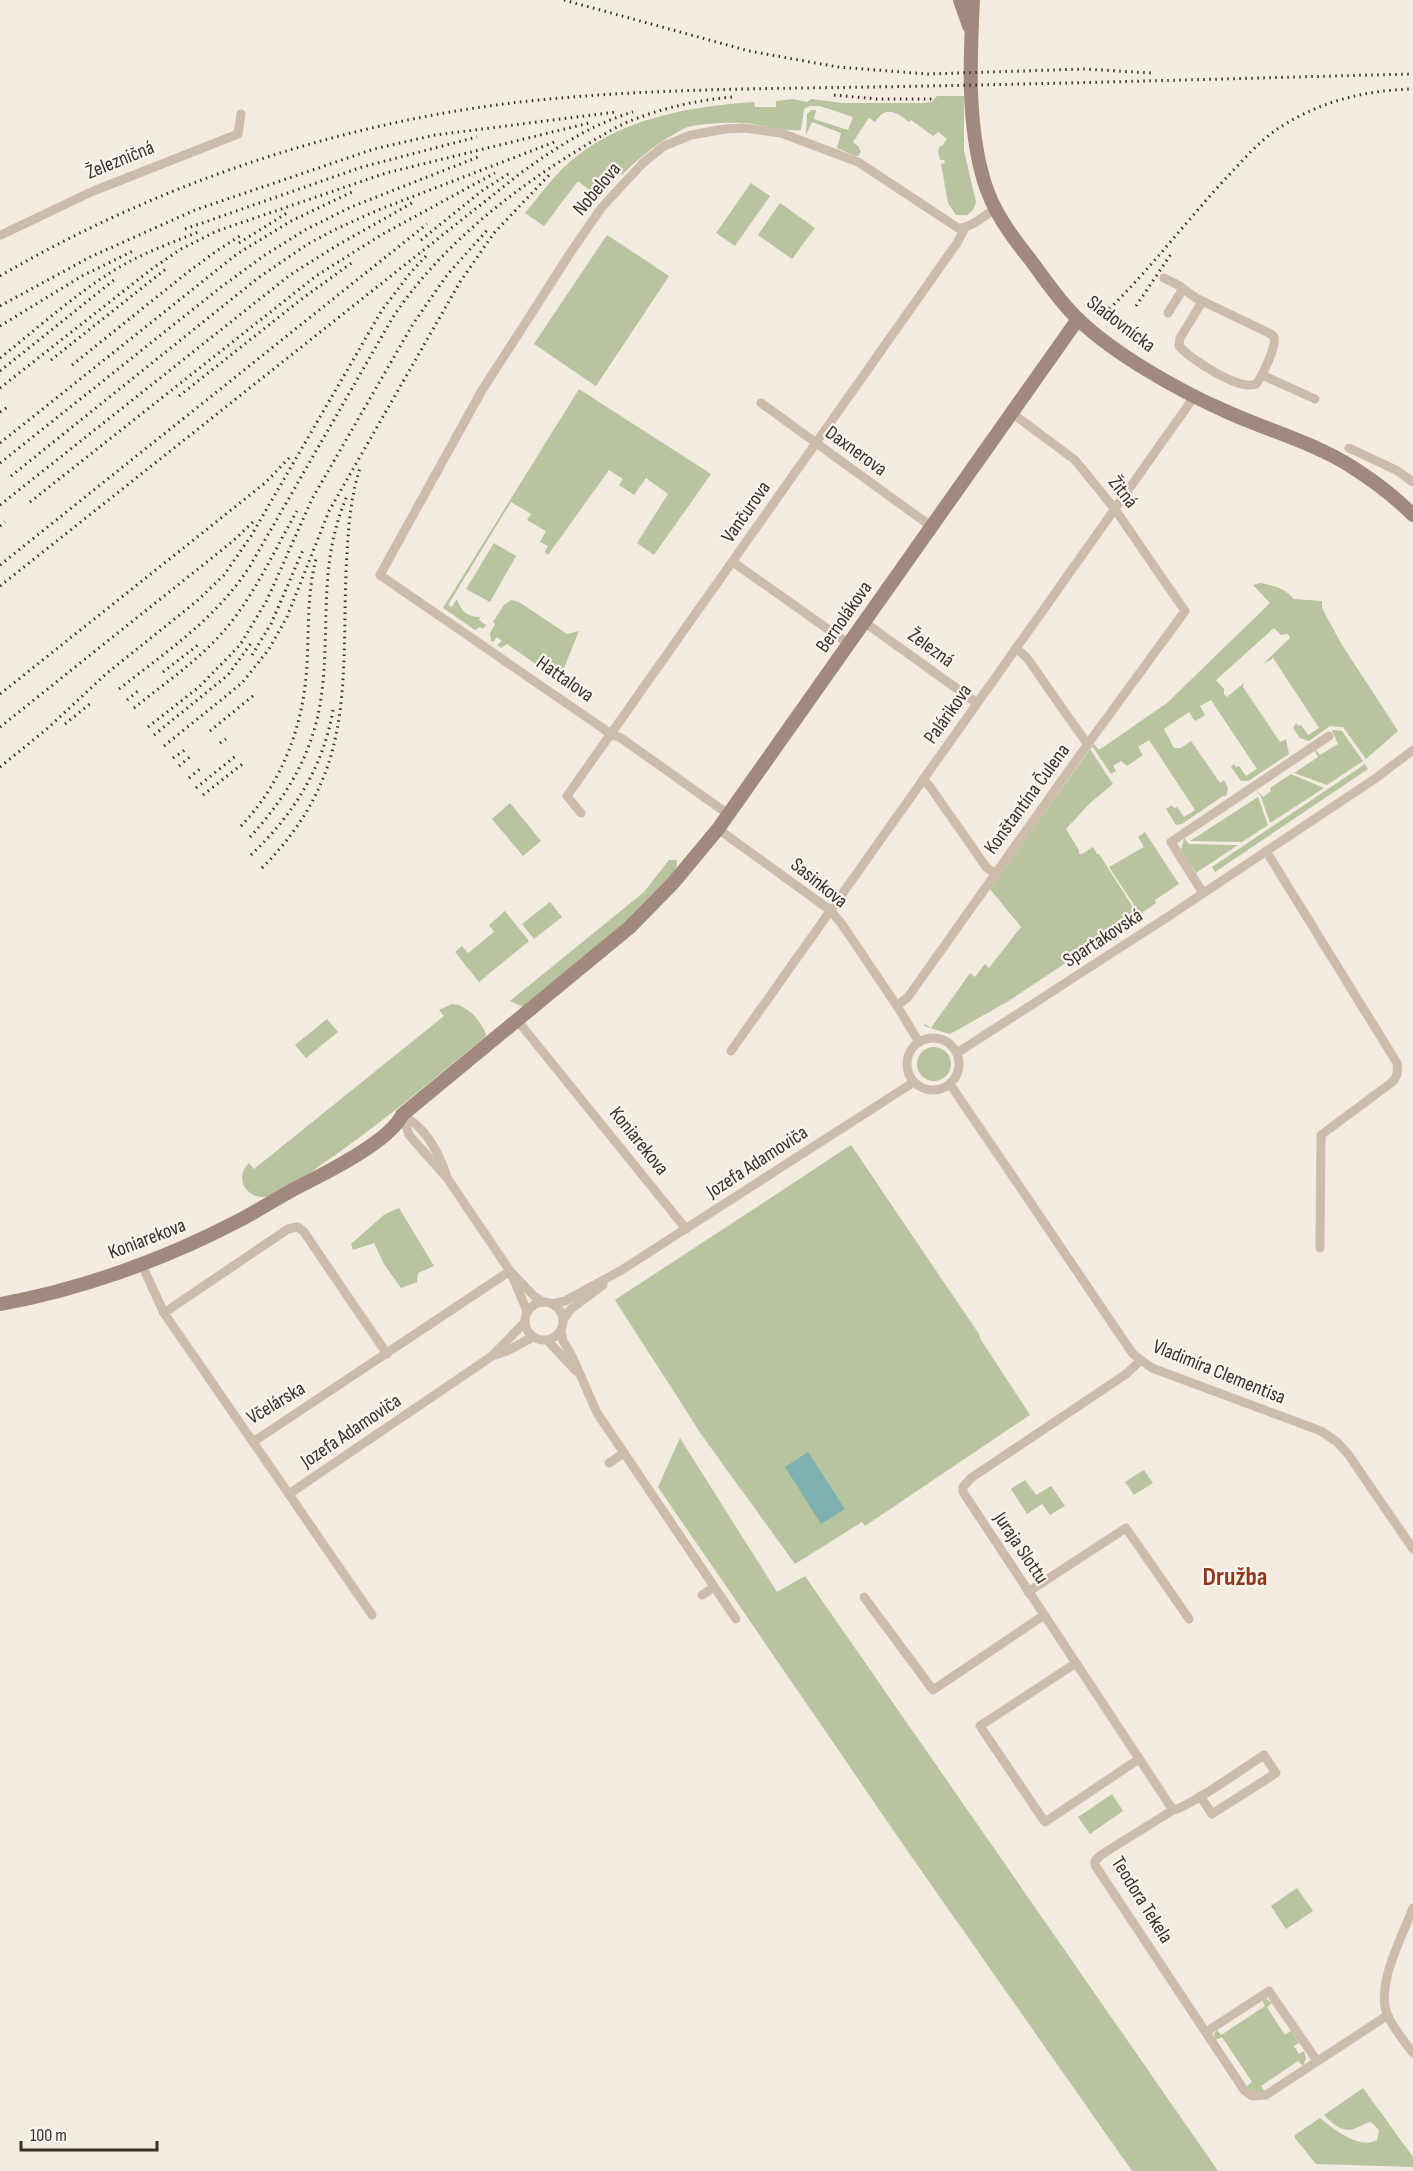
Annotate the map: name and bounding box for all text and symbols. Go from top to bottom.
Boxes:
street label: Železničná [82,136,158,184]
street label: Nobelova [568,158,626,220]
street label: Sladovnícka [1082,290,1160,358]
street label: Daxnerova [821,421,891,481]
street label: Žitná [1103,471,1143,513]
street label: Vančurova [716,477,776,547]
street label: Bernolákova [811,577,877,657]
street label: Železná [903,623,959,673]
street label: Hattalova [532,651,598,707]
street label: Palárikova [919,680,977,748]
street label: Konštantína Čulena [979,739,1075,859]
street label: Sasinkova [786,853,852,913]
street label: Spartakovská [1059,903,1147,973]
street label: Koniarekova [604,1102,674,1180]
street label: Jozefa Adamoviča [701,1120,812,1204]
street label: Koniarekova [105,1213,189,1265]
street label: Vladimíra Clementisa [1149,1334,1289,1410]
street label: Včelárska [243,1376,309,1430]
street label: Jozefa Adamoviča [295,1389,406,1474]
street label: Juraja Slottu [988,1507,1054,1588]
district label: Družba [1203,1562,1267,1593]
street label: Teodora Tekela [1106,1852,1178,1948]
scale bar [21,2114,158,2152]
text: 100 m [30,2125,67,2146]

